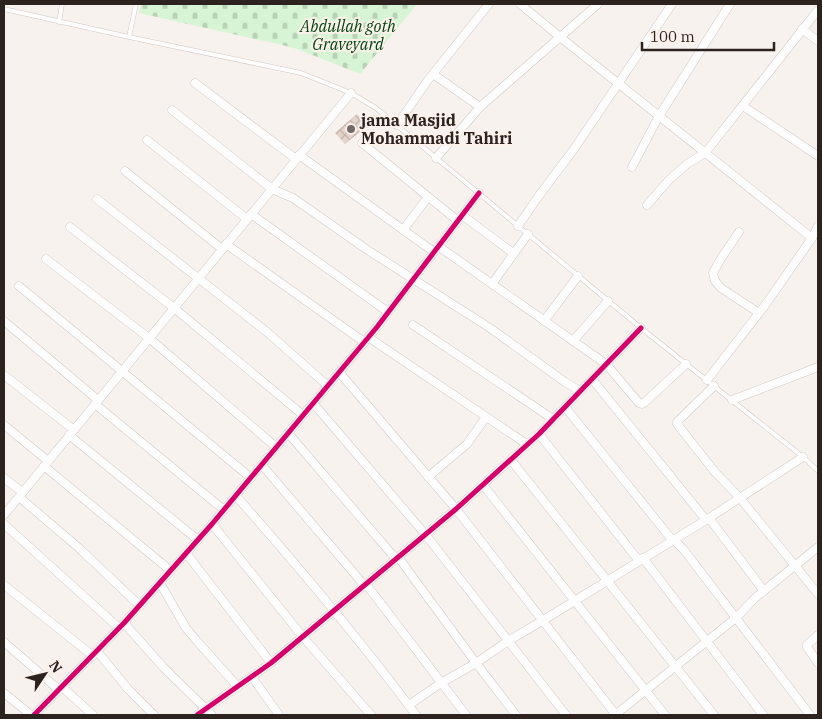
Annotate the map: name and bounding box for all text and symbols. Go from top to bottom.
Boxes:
park label: Abdullah goth Graveyard [299,16,396,54]
scale bar [642,20,774,52]
text: 100 m [650,27,695,46]
place label: jama Masjid Mohammadi Tahiri [359,110,512,148]
marker: jama Masjid Mohammadi Tahiri [345,123,357,135]
north arrow [20,649,70,699]
text: N [45,657,66,676]

